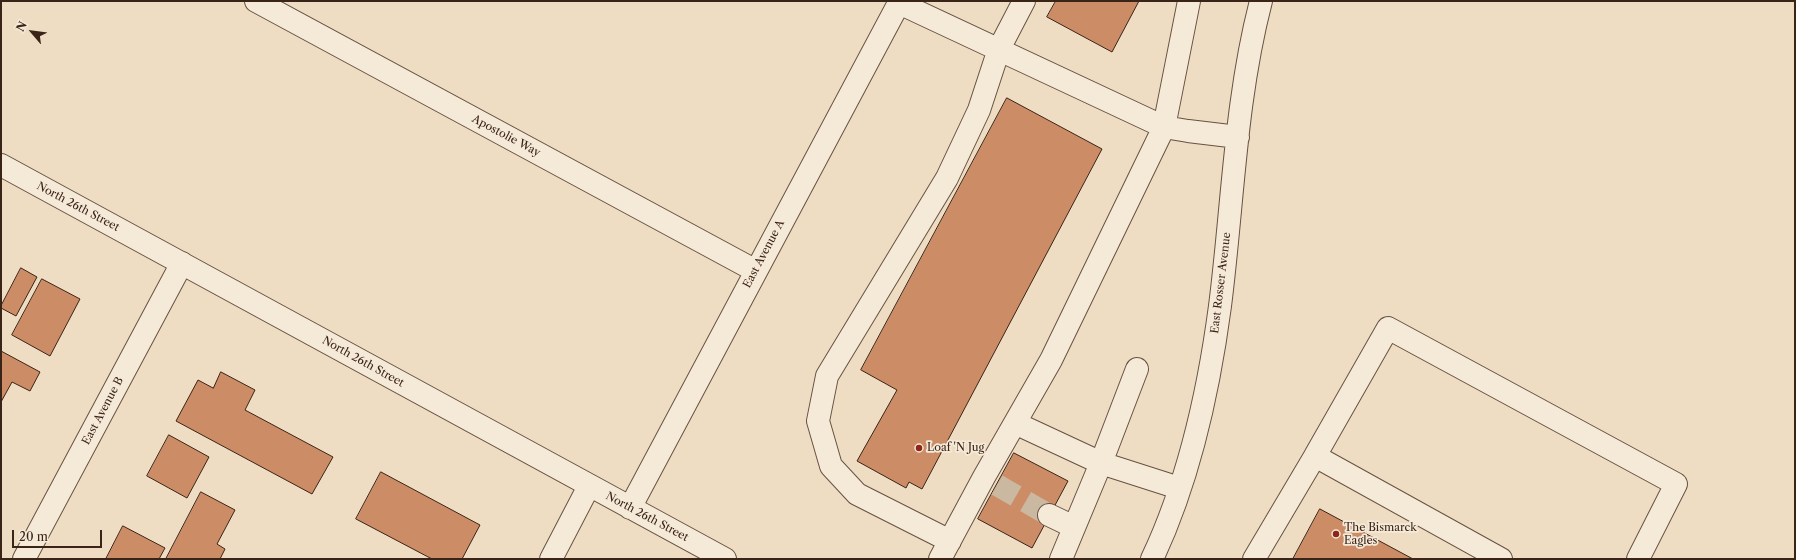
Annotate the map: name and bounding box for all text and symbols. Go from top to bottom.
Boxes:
north arrow [12,12,52,52]
text: N [13,19,30,34]
street label: Apostolie Way [470,112,542,160]
street label: North 26th Street [34,180,122,234]
street label: East Avenue A [741,218,787,290]
street label: East Rosser Avenue [1208,232,1234,334]
street label: North 26th Street [320,334,406,390]
street label: East Avenue B [80,375,126,447]
place label: Loaf 'N Jug [927,441,984,455]
marker: Loaf 'N Jug [914,443,924,453]
street label: North 26th Street [603,490,691,544]
place label: The Bismarck Eagles [1344,521,1417,547]
scale bar [14,522,104,548]
text: 20 m [19,529,48,544]
marker: The Bismarck Eagles [1331,529,1341,539]

